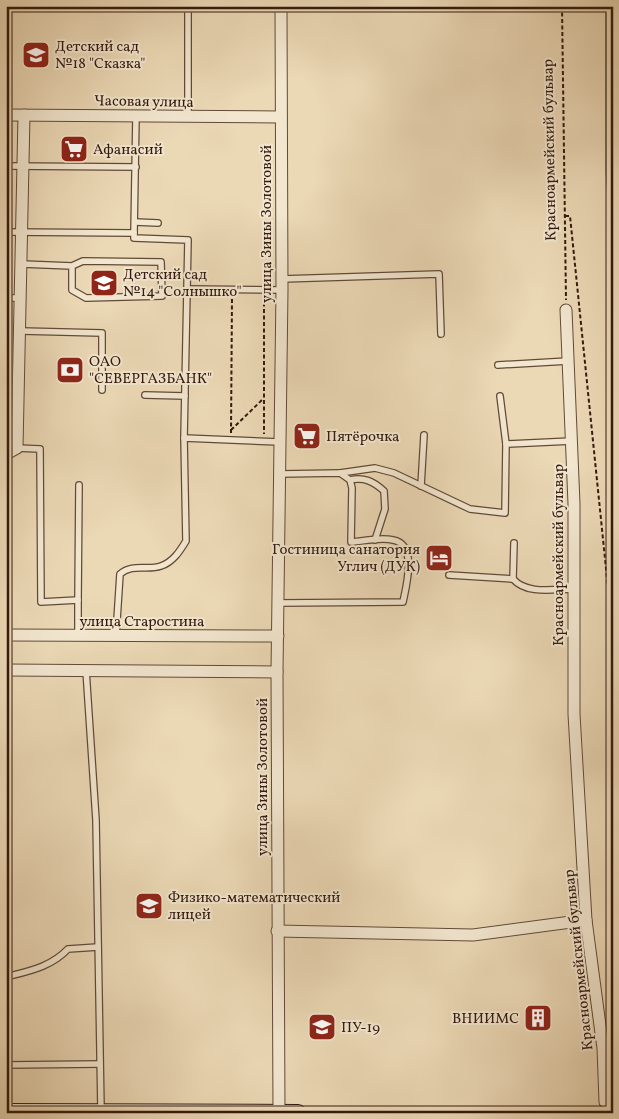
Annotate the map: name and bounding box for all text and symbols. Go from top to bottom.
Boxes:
place label: Детский сад №18 "Сказка" [55,37,145,75]
school or university icon: Детский сад №18 "Сказка" [21,40,51,70]
street label: Красноармейский бульвар [538,59,563,241]
street label: Часовая улица [94,91,194,114]
supermarket icon: Афанасий [59,134,89,164]
place label: Афанасий [93,140,163,161]
street label: улица Зины Золотовой [257,145,278,303]
place label: Детский сад №14 "Солнышко" [123,265,242,303]
school or university icon: Детский сад №14 "Солнышко" [89,268,119,298]
place label: ОАО "СЕВЕРГАЗБАНК" [89,352,212,390]
bank icon: ОАО "СЕВЕРГАЗБАНК" [55,355,85,385]
supermarket icon: Пятёрочка [292,421,322,451]
place label: Пятёрочка [326,427,400,448]
street label: Красноармейский бульвар [549,464,570,646]
place label: Гостиница санатория Углич (ДУК) [272,540,420,578]
hotel icon: Гостиница санатория Углич (ДУК) [424,543,454,573]
street label: улица Старостина [79,612,205,633]
street label: улица Зины Золотовой [253,698,274,856]
street label: Красноармейский бульвар [560,868,599,1051]
place label: Физико-математический лицей [168,888,340,926]
school or university icon: Физико-математический лицей [134,891,164,921]
building icon: ВНИИМС [523,1003,553,1033]
place label: ВНИИМС [452,1009,519,1030]
school or university icon: ПУ-19 [307,1012,337,1042]
place label: ПУ-19 [341,1018,380,1039]

